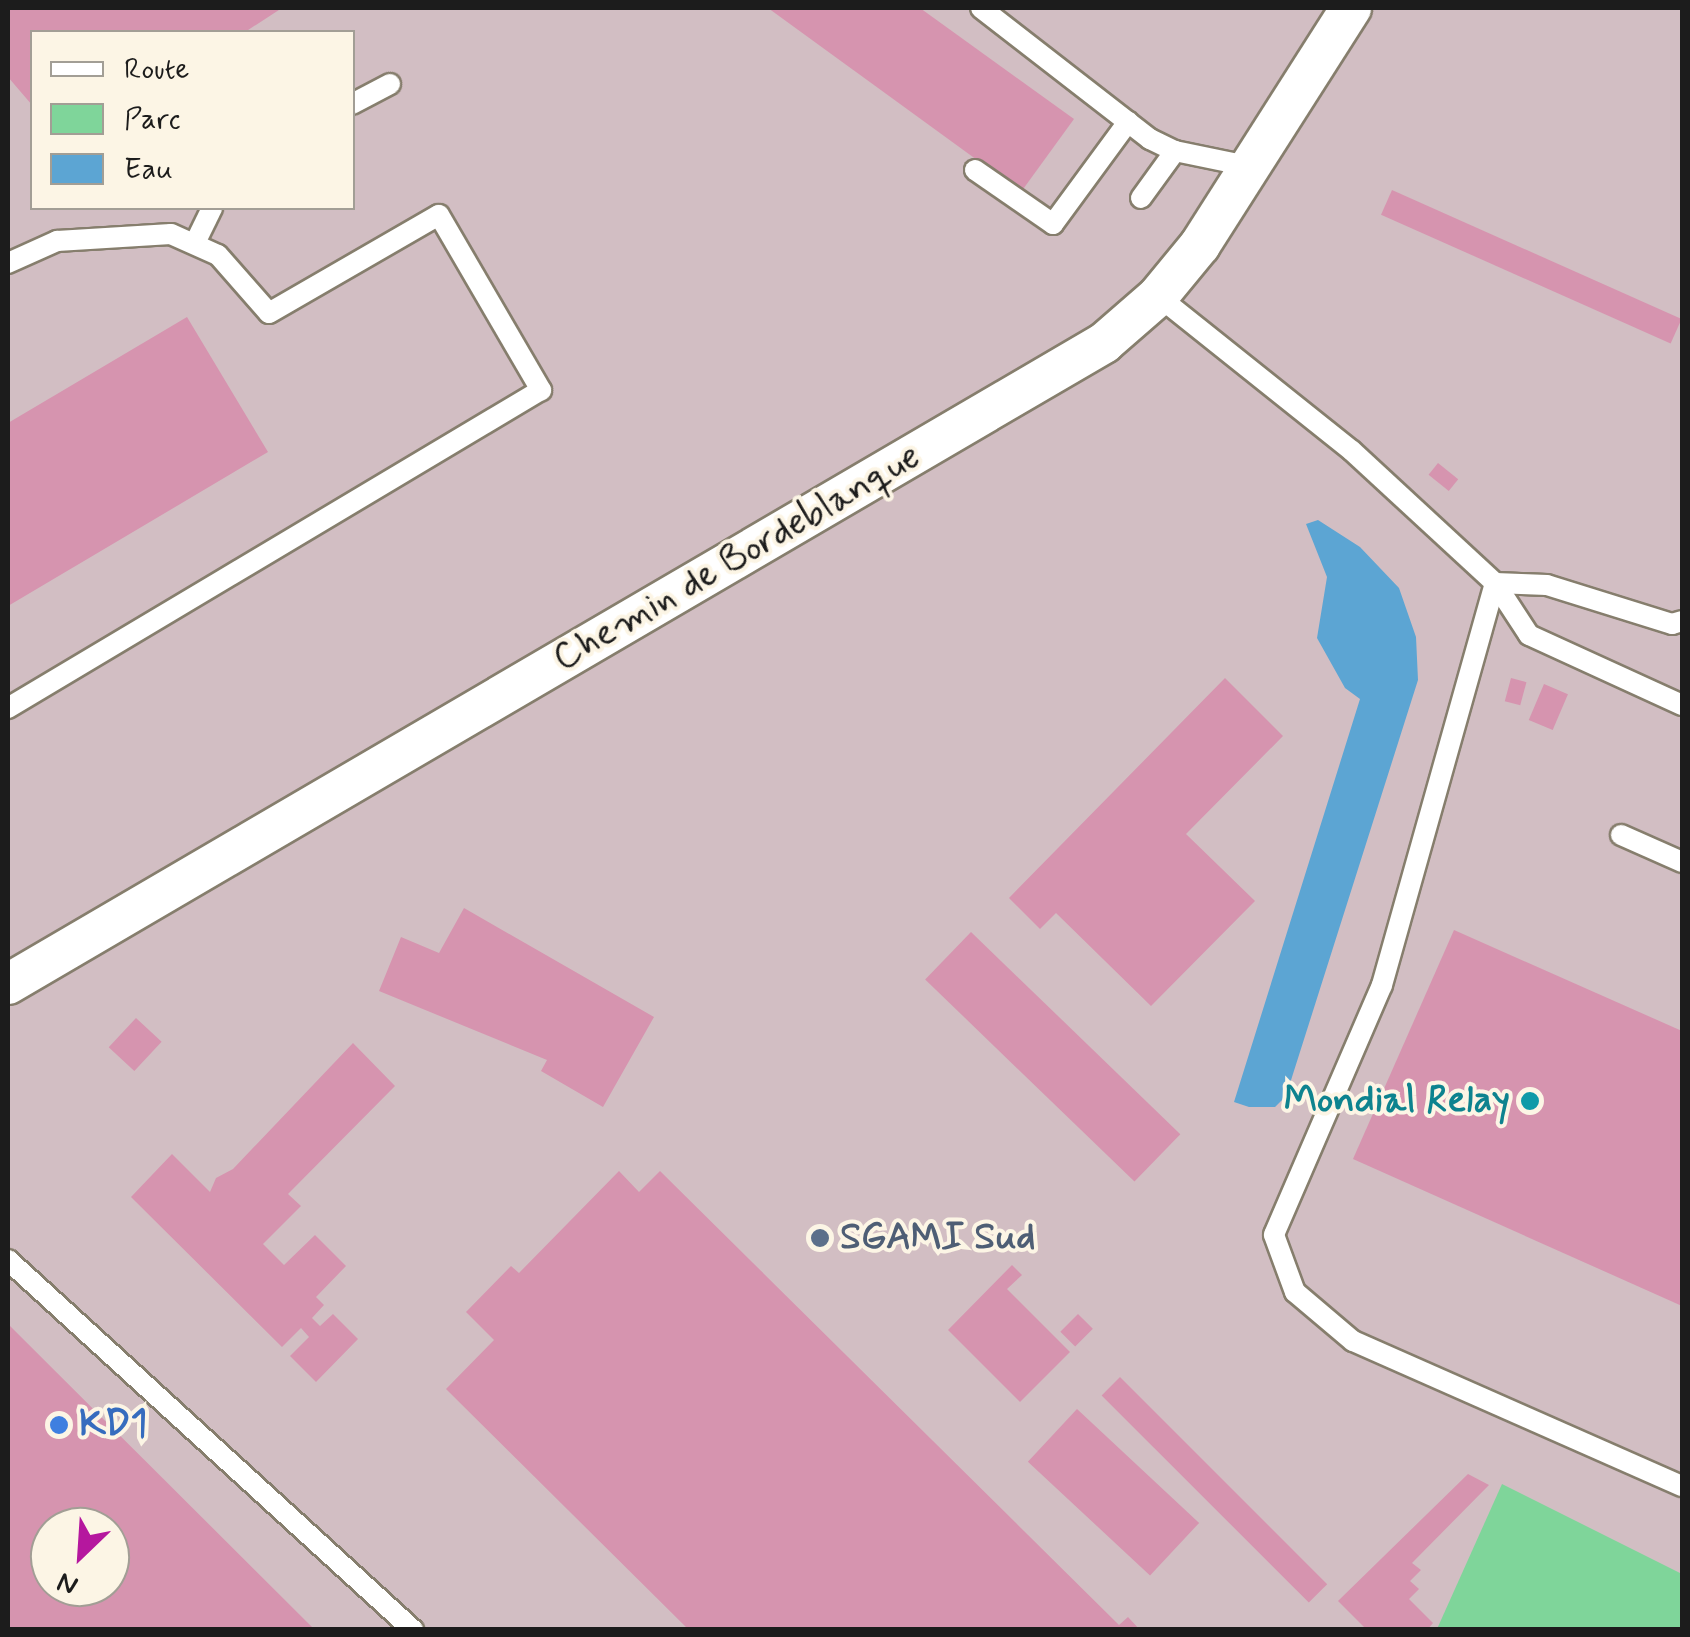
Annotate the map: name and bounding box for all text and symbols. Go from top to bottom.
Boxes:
legend [30,30,355,210]
text: Route [124,50,189,89]
text: Parc [124,100,181,139]
text: Eau [124,150,173,189]
street label: Chemin de Bordeblanque [545,434,929,682]
place label: Mondial Relay [1282,1078,1510,1124]
marker: Mondial Relay [1519,1090,1541,1112]
place label: SGAMI Sud [840,1215,1032,1261]
marker: SGAMI Sud [809,1227,831,1249]
place label: KD1 [79,1402,147,1448]
marker: KD1 [48,1414,70,1436]
north arrow [30,1507,130,1607]
text: N [52,1562,84,1604]

